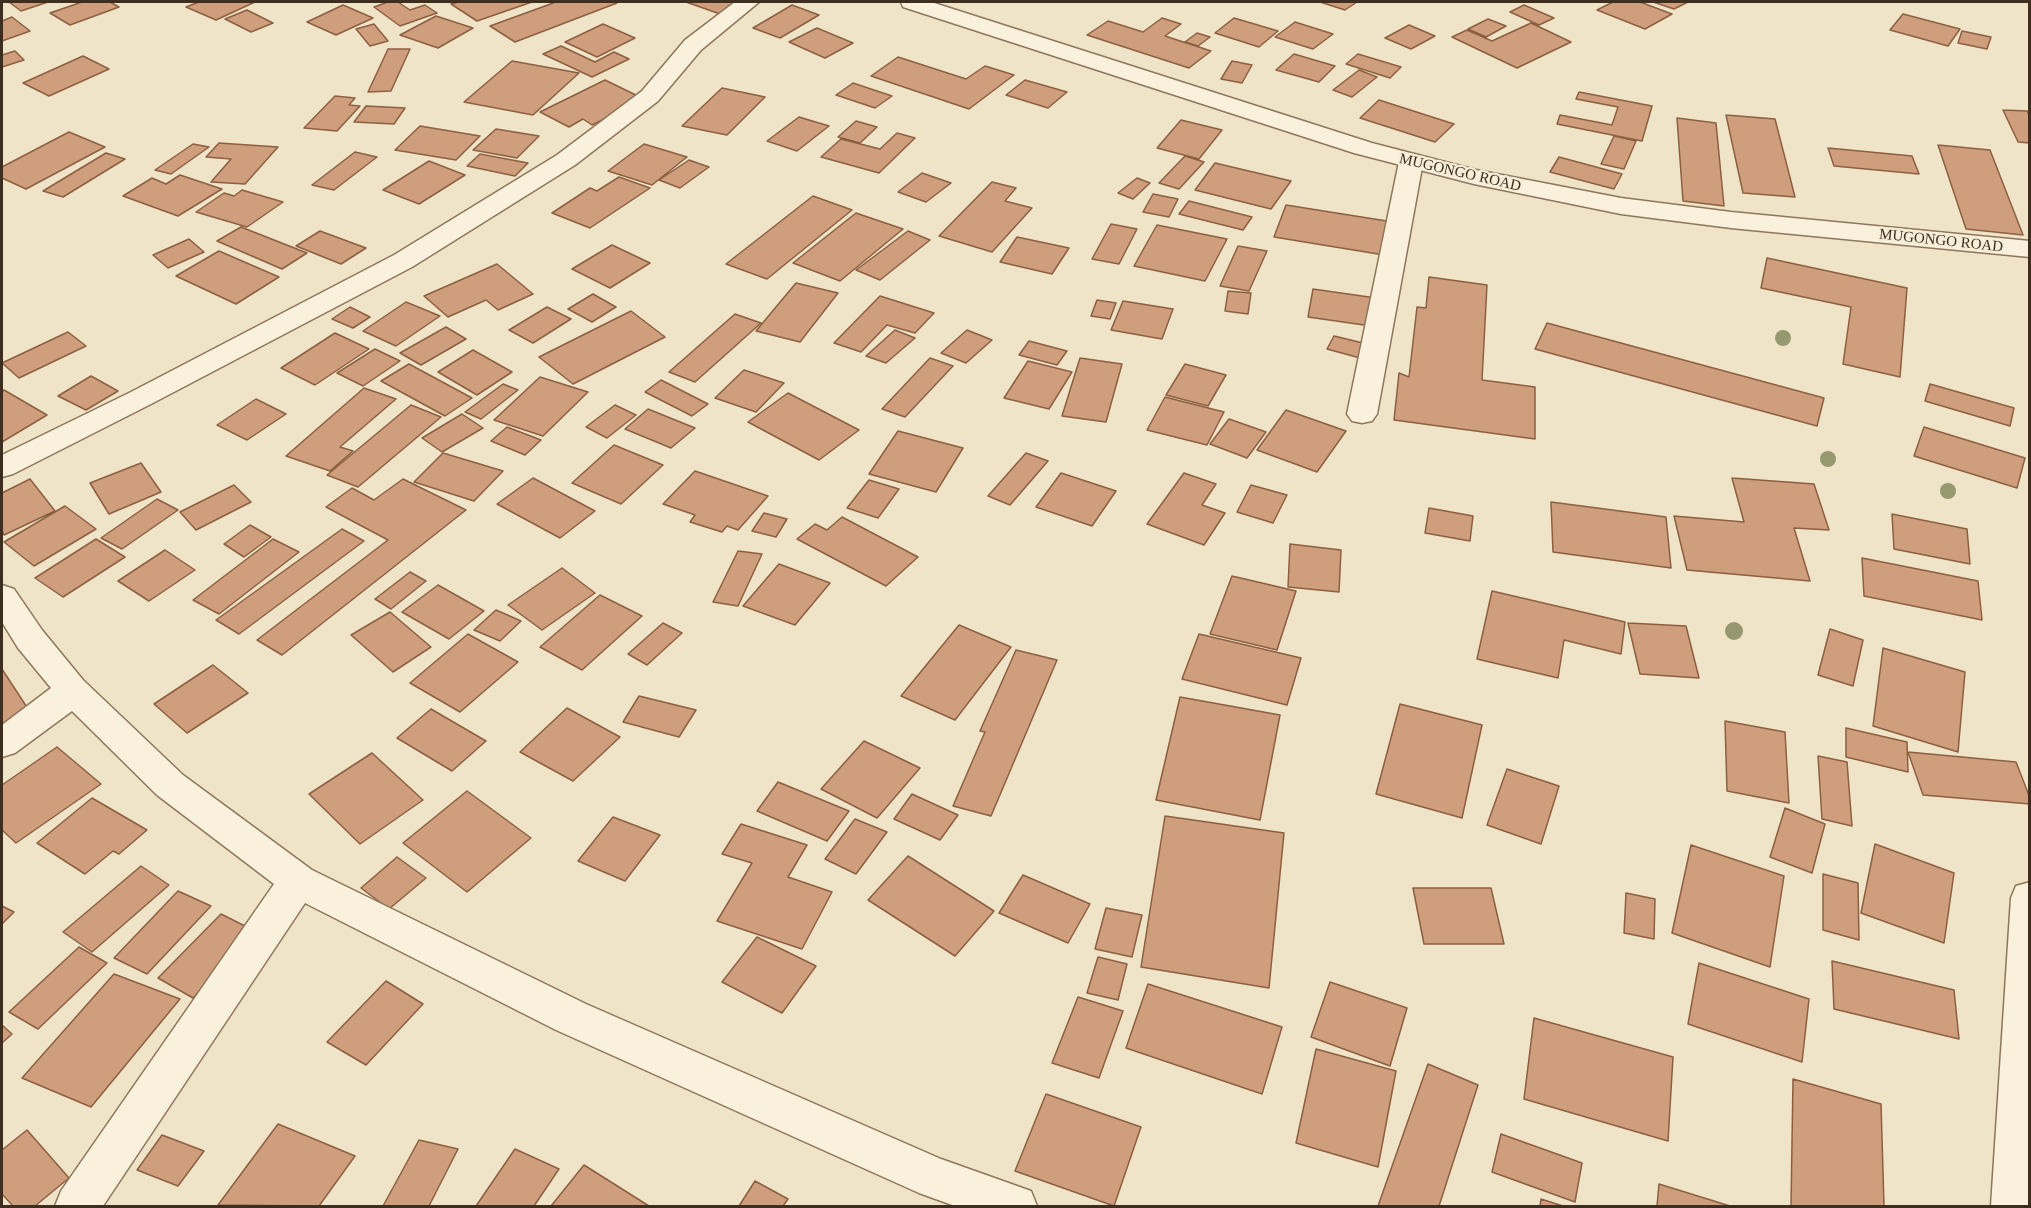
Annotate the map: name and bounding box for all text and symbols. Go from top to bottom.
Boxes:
street label: MUGONGO ROAD [1397,150,1523,196]
street label: MUGONGO ROAD [1878,226,2004,256]

